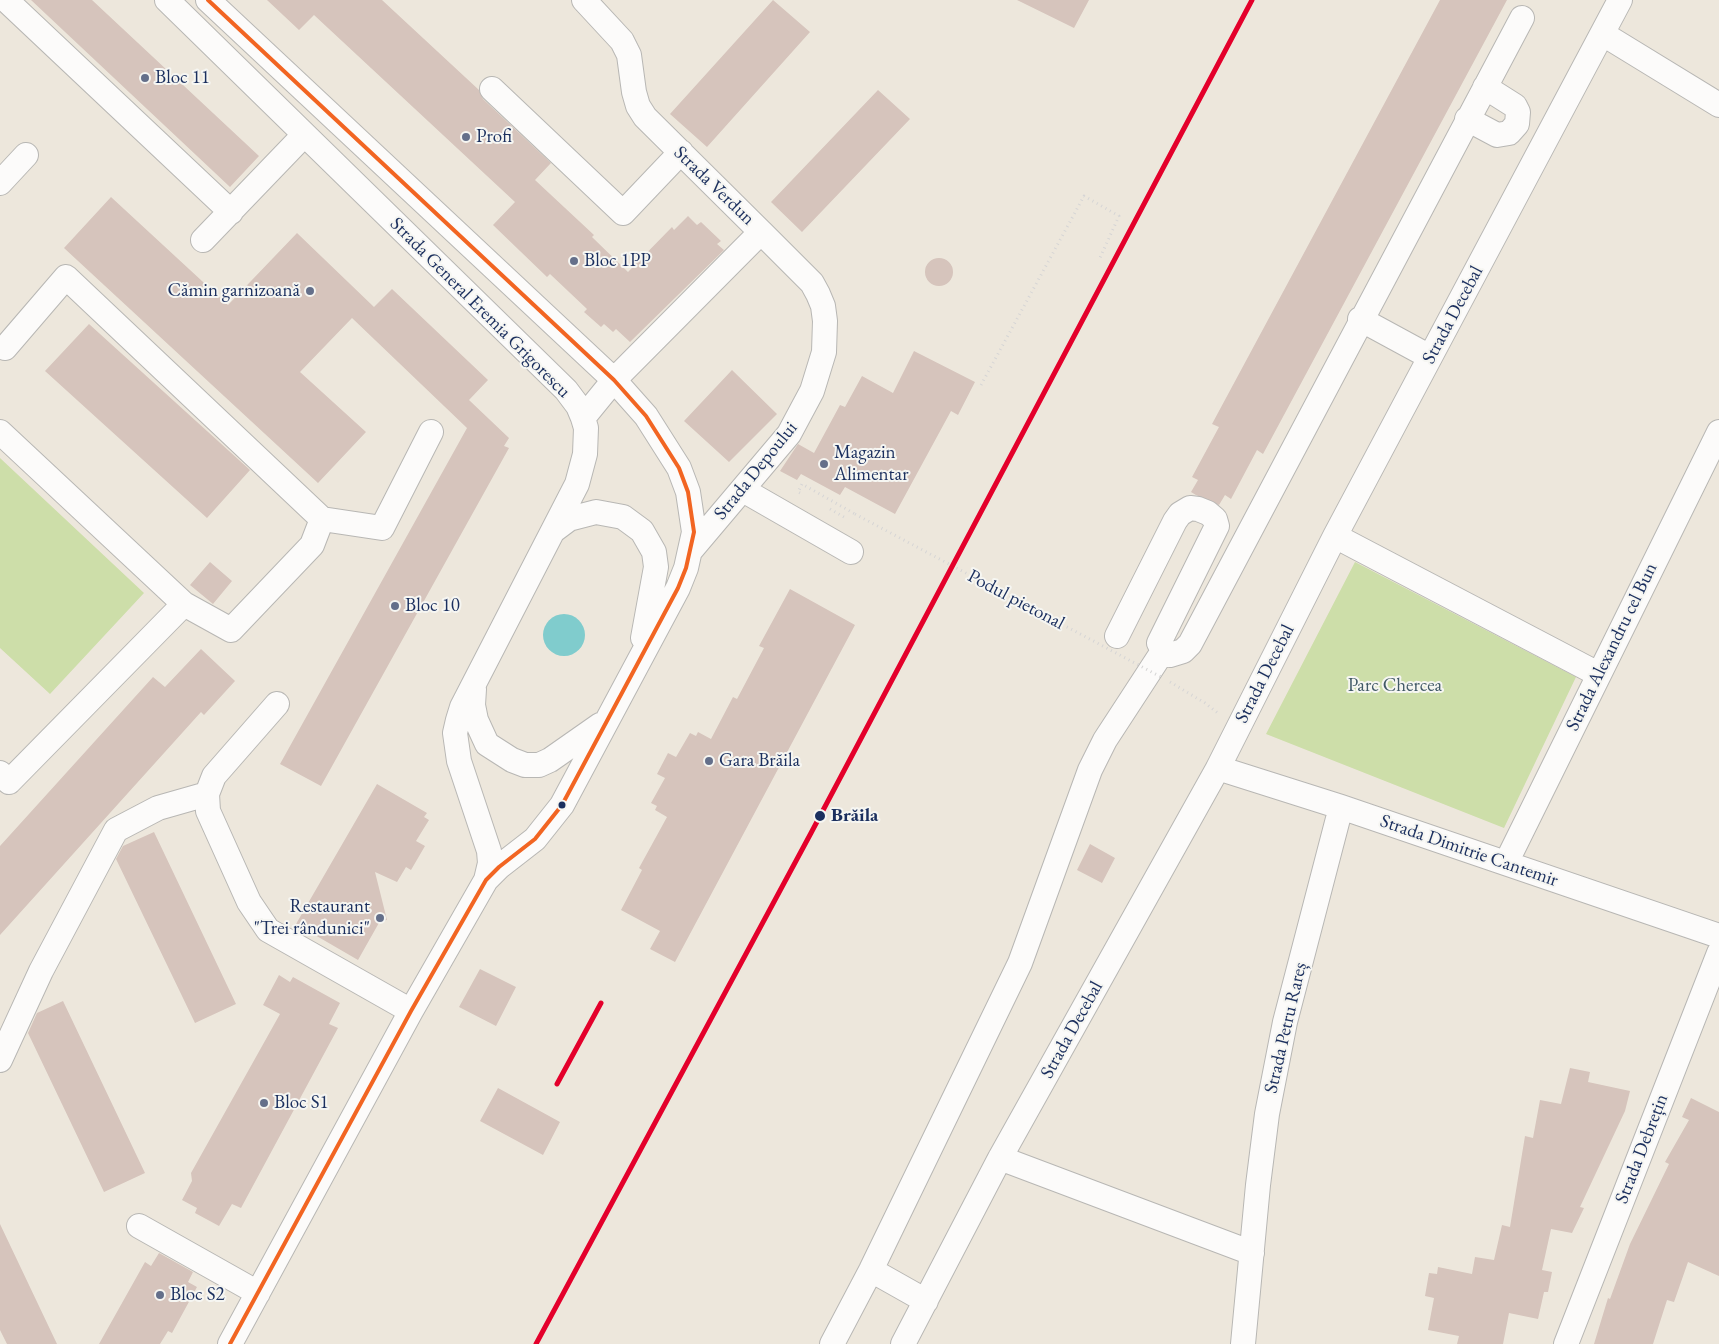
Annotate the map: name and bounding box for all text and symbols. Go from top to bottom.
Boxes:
place label: Bloc 11 [155,67,210,89]
marker: Bloc 11 [139,72,151,84]
place label: Profi [476,126,512,148]
marker: Profi [460,131,472,143]
street label: Strada Verdun [669,142,759,230]
street label: Strada General Eremia Grigorescu [385,213,575,403]
place label: Bloc 1PP [584,250,651,272]
marker: Bloc 1PP [568,255,580,267]
street label: Strada Decebal [1418,262,1488,368]
place label: Cămin garnizoană [167,280,300,302]
marker: Cămin garnizoană [304,285,316,297]
street label: Strada Depoului [709,417,803,525]
place label: Magazin Alimentar [834,442,908,486]
marker: Magazin Alimentar [818,458,830,470]
street label: Strada Alexandru cel Bun [1561,559,1663,735]
street label: Podul pietonal [964,565,1068,635]
place label: Bloc 10 [405,595,460,617]
marker: Bloc 10 [389,600,401,612]
street label: Strada Decebal [1230,621,1300,727]
park label: Parc Chercea [1348,675,1442,697]
place label: Gara Brăila [719,750,800,772]
marker: Gara Brăila [703,755,715,767]
unlabelled marker [557,800,567,810]
place label: Brăila [831,805,878,827]
marker: Brăila [813,809,827,823]
street label: Strada Dimitrie Cantemir [1377,810,1561,892]
place label: Restaurant "Trei rândunici" [254,896,370,940]
marker: Restaurant "Trei rândunici" [374,912,386,924]
street label: Strada Petru Rareș [1260,960,1312,1096]
street label: Strada Decebal [1036,977,1108,1083]
street label: Strada Debrețin [1611,1091,1673,1207]
place label: Bloc S1 [274,1092,329,1114]
marker: Bloc S1 [258,1097,270,1109]
place label: Bloc S2 [170,1284,225,1306]
marker: Bloc S2 [154,1289,166,1301]

